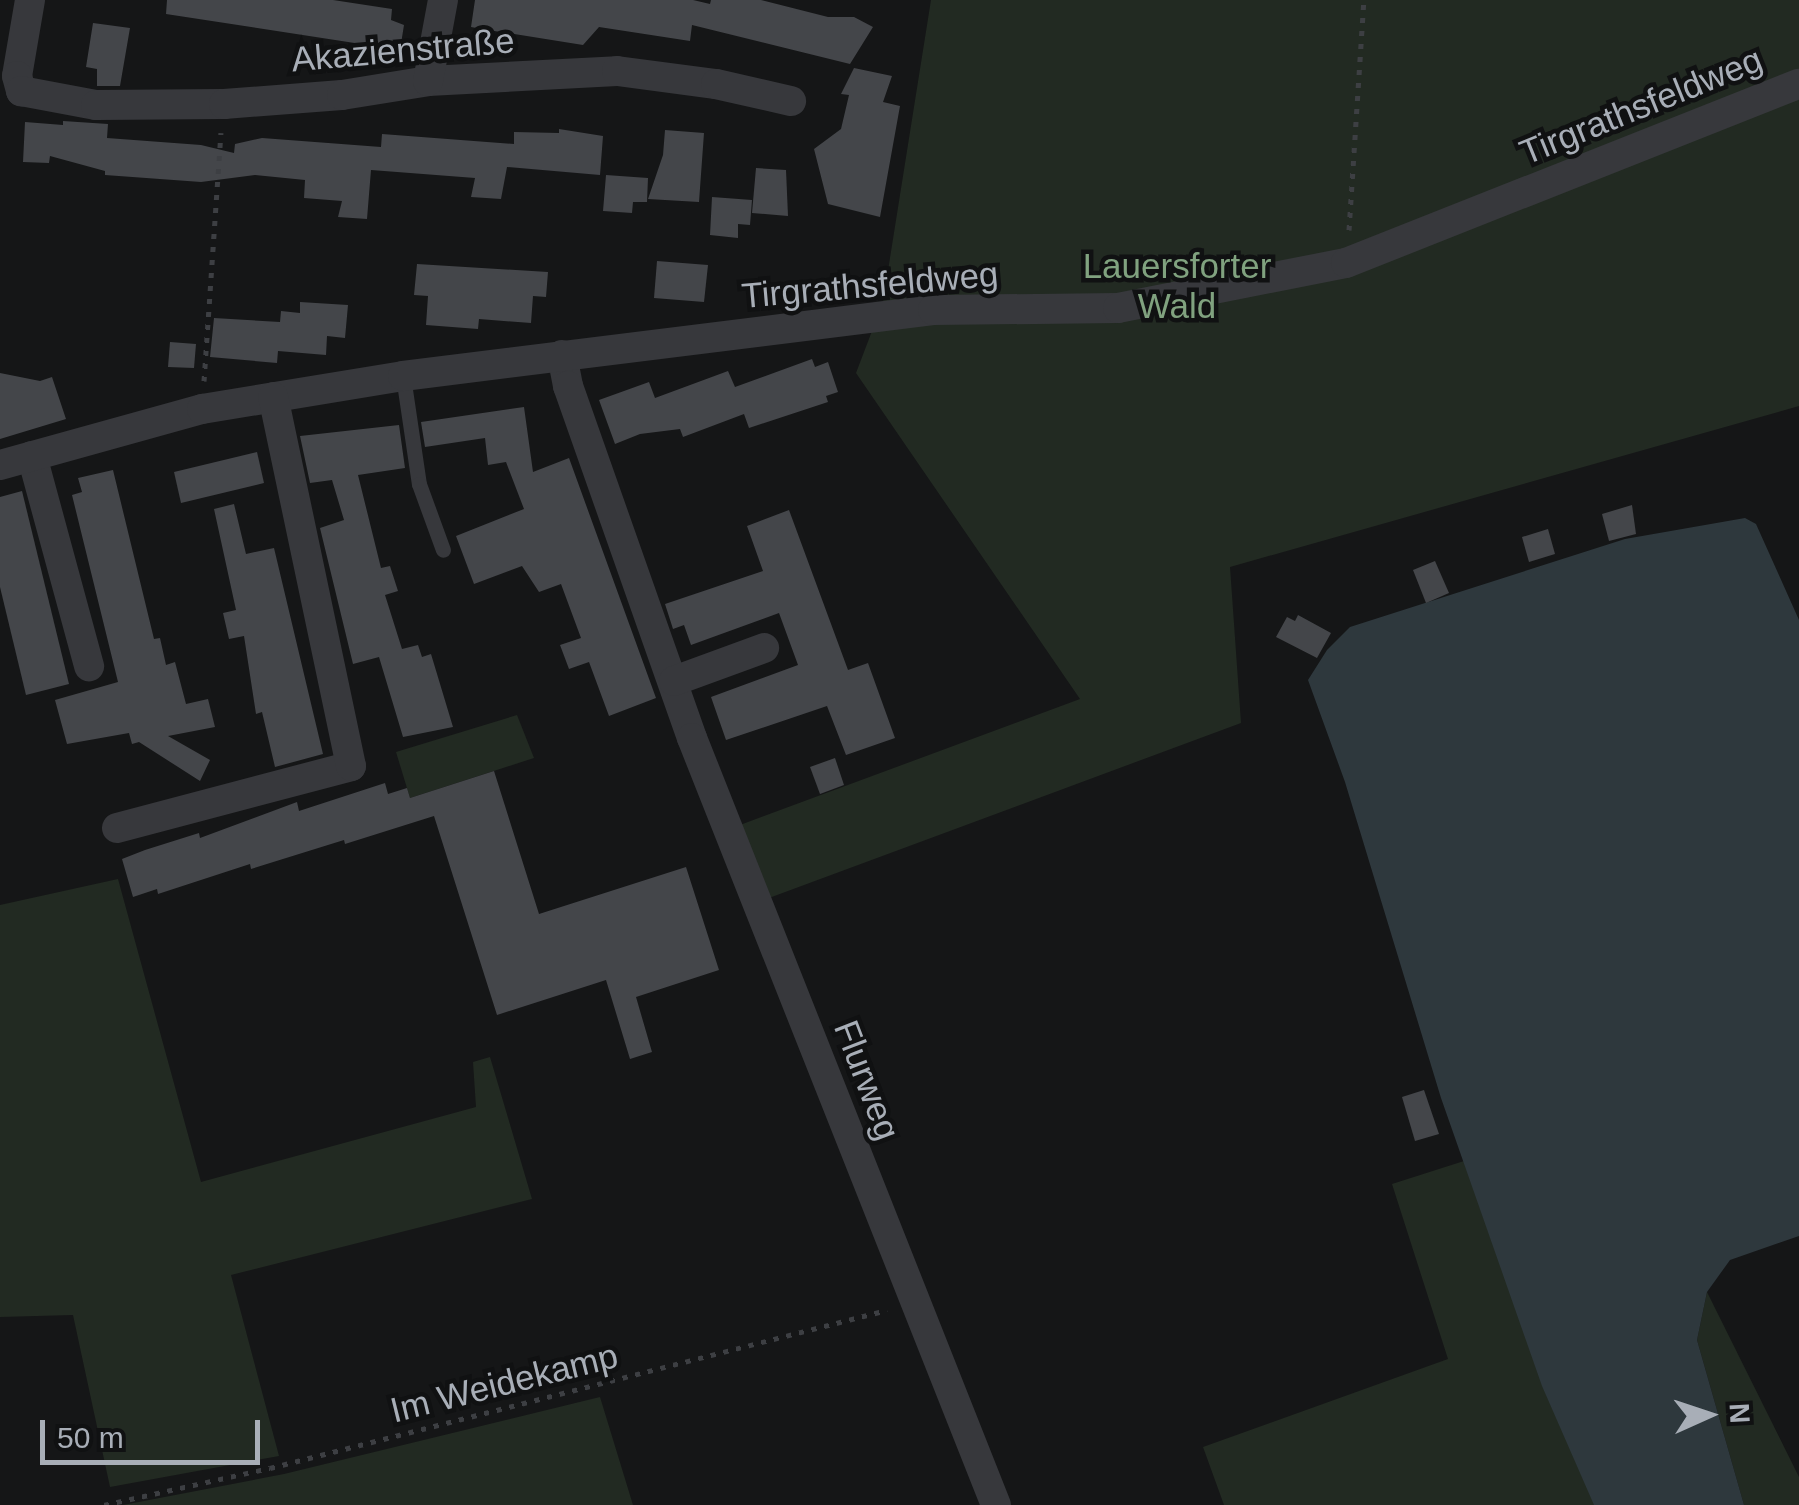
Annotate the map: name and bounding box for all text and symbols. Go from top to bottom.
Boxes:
street label: Akazienstraße [290,19,516,81]
street label: Tirgrathsfeldweg [1514,38,1768,174]
park label: Lauersforter Wald [1083,245,1271,327]
street label: Tirgrathsfeldweg [740,253,1000,317]
street label: Flurweg [825,1014,909,1146]
street label: Im Weidekamp [386,1334,622,1432]
north arrow [1659,1365,1759,1465]
scale bar [45,1400,265,1462]
text: N [1723,1402,1755,1424]
text: 50 m [57,1421,124,1454]

